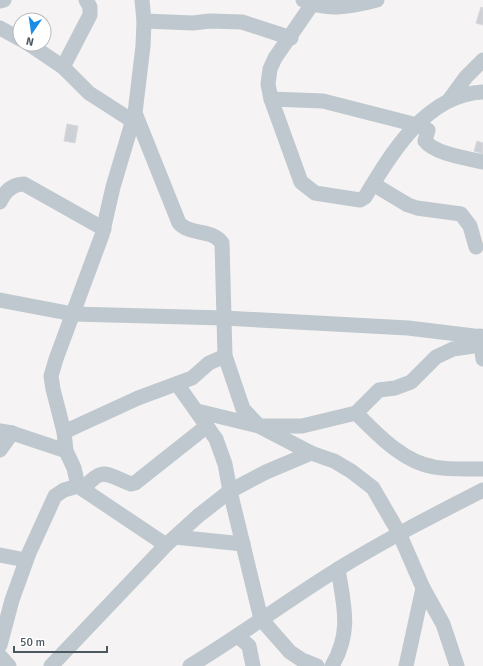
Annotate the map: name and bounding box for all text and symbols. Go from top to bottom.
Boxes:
north arrow [12,12,52,52]
text: N [25,34,35,48]
scale bar [14,628,107,654]
text: 50 m [20,635,45,650]

